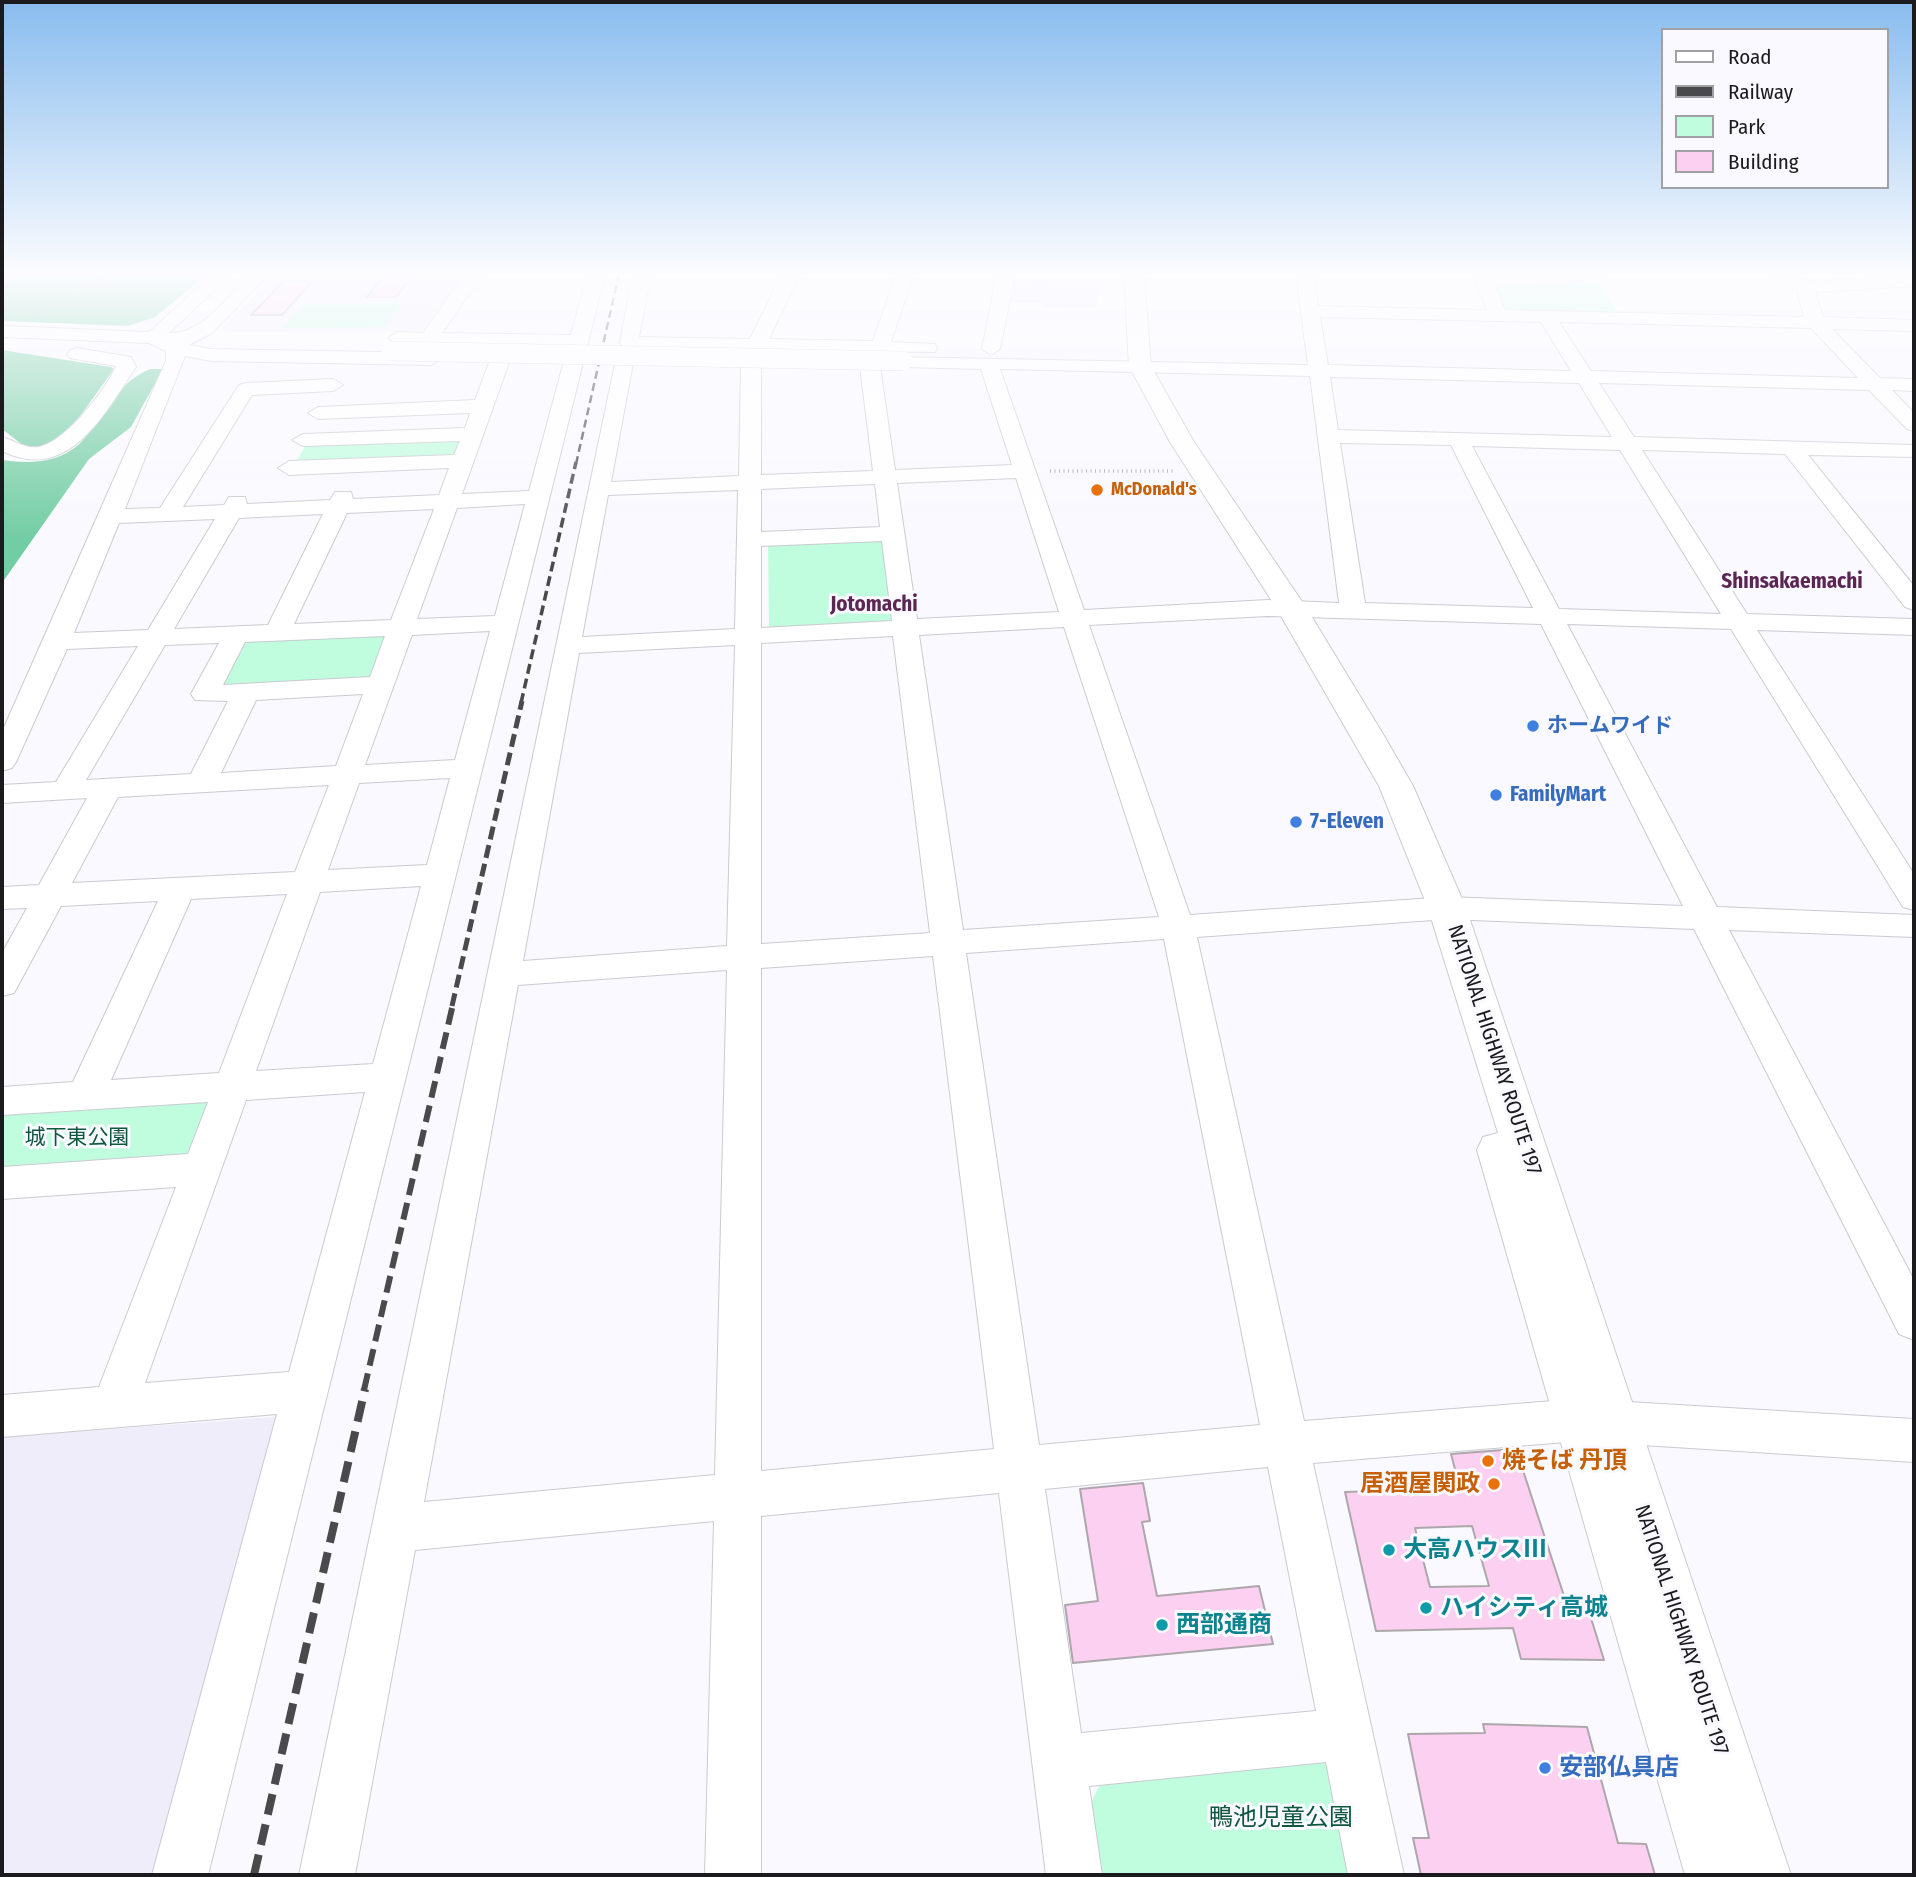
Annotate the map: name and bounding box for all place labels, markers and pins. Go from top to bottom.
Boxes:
place label: McDonald's [1111,479,1197,501]
marker: McDonald's [1089,482,1105,498]
place label: ホームワイド [1547,713,1673,739]
marker: ホームワイド [1525,718,1541,734]
place label: FamilyMart [1510,782,1606,808]
marker: FamilyMart [1488,787,1504,803]
place label: 7-Eleven [1310,809,1384,835]
marker: 7-Eleven [1288,814,1304,830]
place label: 焼そば 丹頂 [1502,1447,1627,1475]
marker: 焼そば 丹頂 [1480,1453,1496,1469]
place label: 居酒屋関政 [1360,1470,1480,1498]
marker: 居酒屋関政 [1486,1476,1502,1492]
place label: 大高ハウスⅢ [1403,1536,1547,1564]
marker: 大高ハウスⅢ [1381,1542,1397,1558]
place label: ハイシティ高城 [1440,1594,1608,1622]
marker: ハイシティ高城 [1418,1600,1434,1616]
place label: 西部通商 [1176,1611,1272,1639]
marker: 西部通商 [1154,1617,1170,1633]
place label: 安部仏具店 [1559,1754,1679,1782]
marker: 安部仏具店 [1537,1760,1553,1776]

